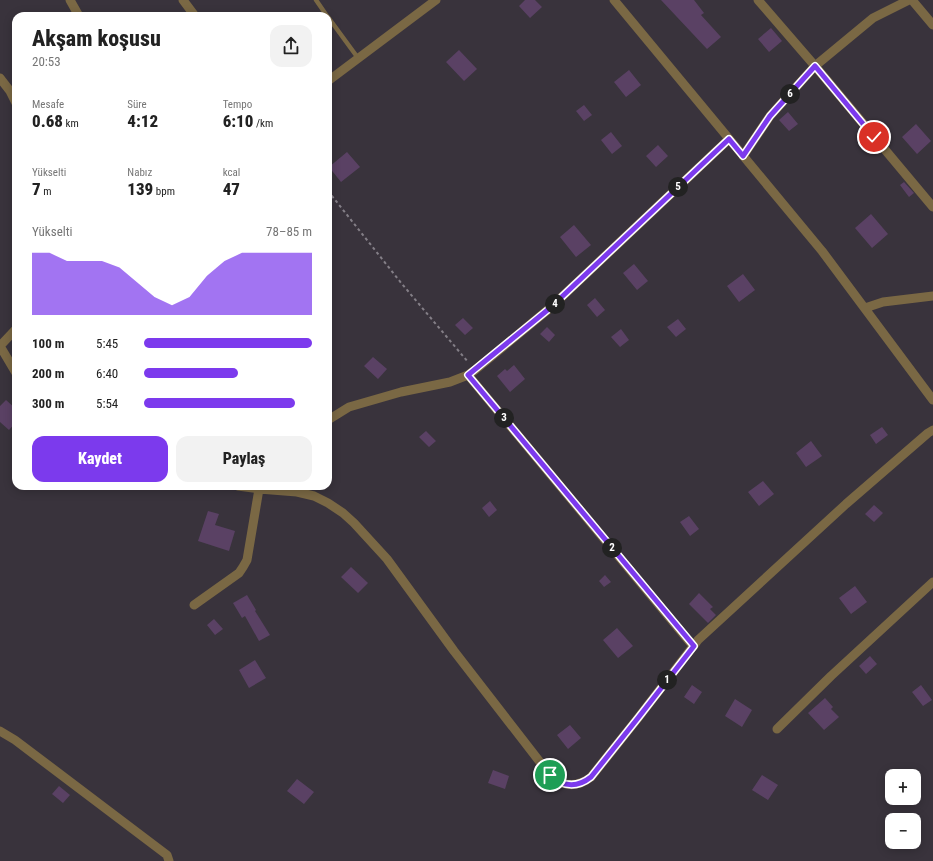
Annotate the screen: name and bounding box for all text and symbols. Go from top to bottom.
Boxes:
button: share [270,25,312,67]
text: Akşam koşusu [32,26,161,51]
text: 20:53 [32,54,61,69]
pin: 6 [780,84,800,104]
text: 6 [787,87,793,100]
text: Mesafe [32,98,64,111]
text: Süre [127,98,147,111]
text: Tempo [223,98,252,111]
text: 0.68 [32,111,63,131]
text: 4:12 [127,111,158,131]
text: 6:10 [223,111,253,131]
text: km [63,117,79,130]
text: /km [253,117,273,130]
pin [857,120,891,154]
icon: check [863,126,885,148]
text: Yükselti [32,166,66,179]
text: Nabız [127,166,152,179]
text: kcal [223,166,240,179]
pin: 5 [668,177,688,197]
text: 7 [32,179,41,199]
text: 139 [127,179,153,199]
text: 47 [223,179,240,199]
text: 5 [675,180,681,193]
text: m [41,185,51,198]
text: bpm [153,185,175,198]
text: Yükselti [32,224,73,239]
text: 78–85 m [266,224,312,239]
pin: 4 [545,294,565,314]
text: 4 [552,297,558,310]
text: 100 m [32,336,64,351]
text: 5:45 [96,336,118,351]
text: 200 m [32,366,64,381]
text: 6:40 [96,366,118,381]
text: 300 m [32,396,64,411]
text: 5:54 [96,396,118,411]
pin: 3 [494,408,514,428]
text: 3 [501,411,507,424]
button: Kaydet [32,436,168,482]
button: Paylaş [176,436,312,482]
pin: 2 [602,538,622,558]
text: 2 [609,541,615,554]
pin: 1 [657,670,677,690]
text: 1 [664,673,670,686]
pin [533,758,567,792]
icon: arrive [539,764,561,786]
map controls [885,769,921,849]
button: + [885,769,921,805]
button: − [885,813,921,849]

